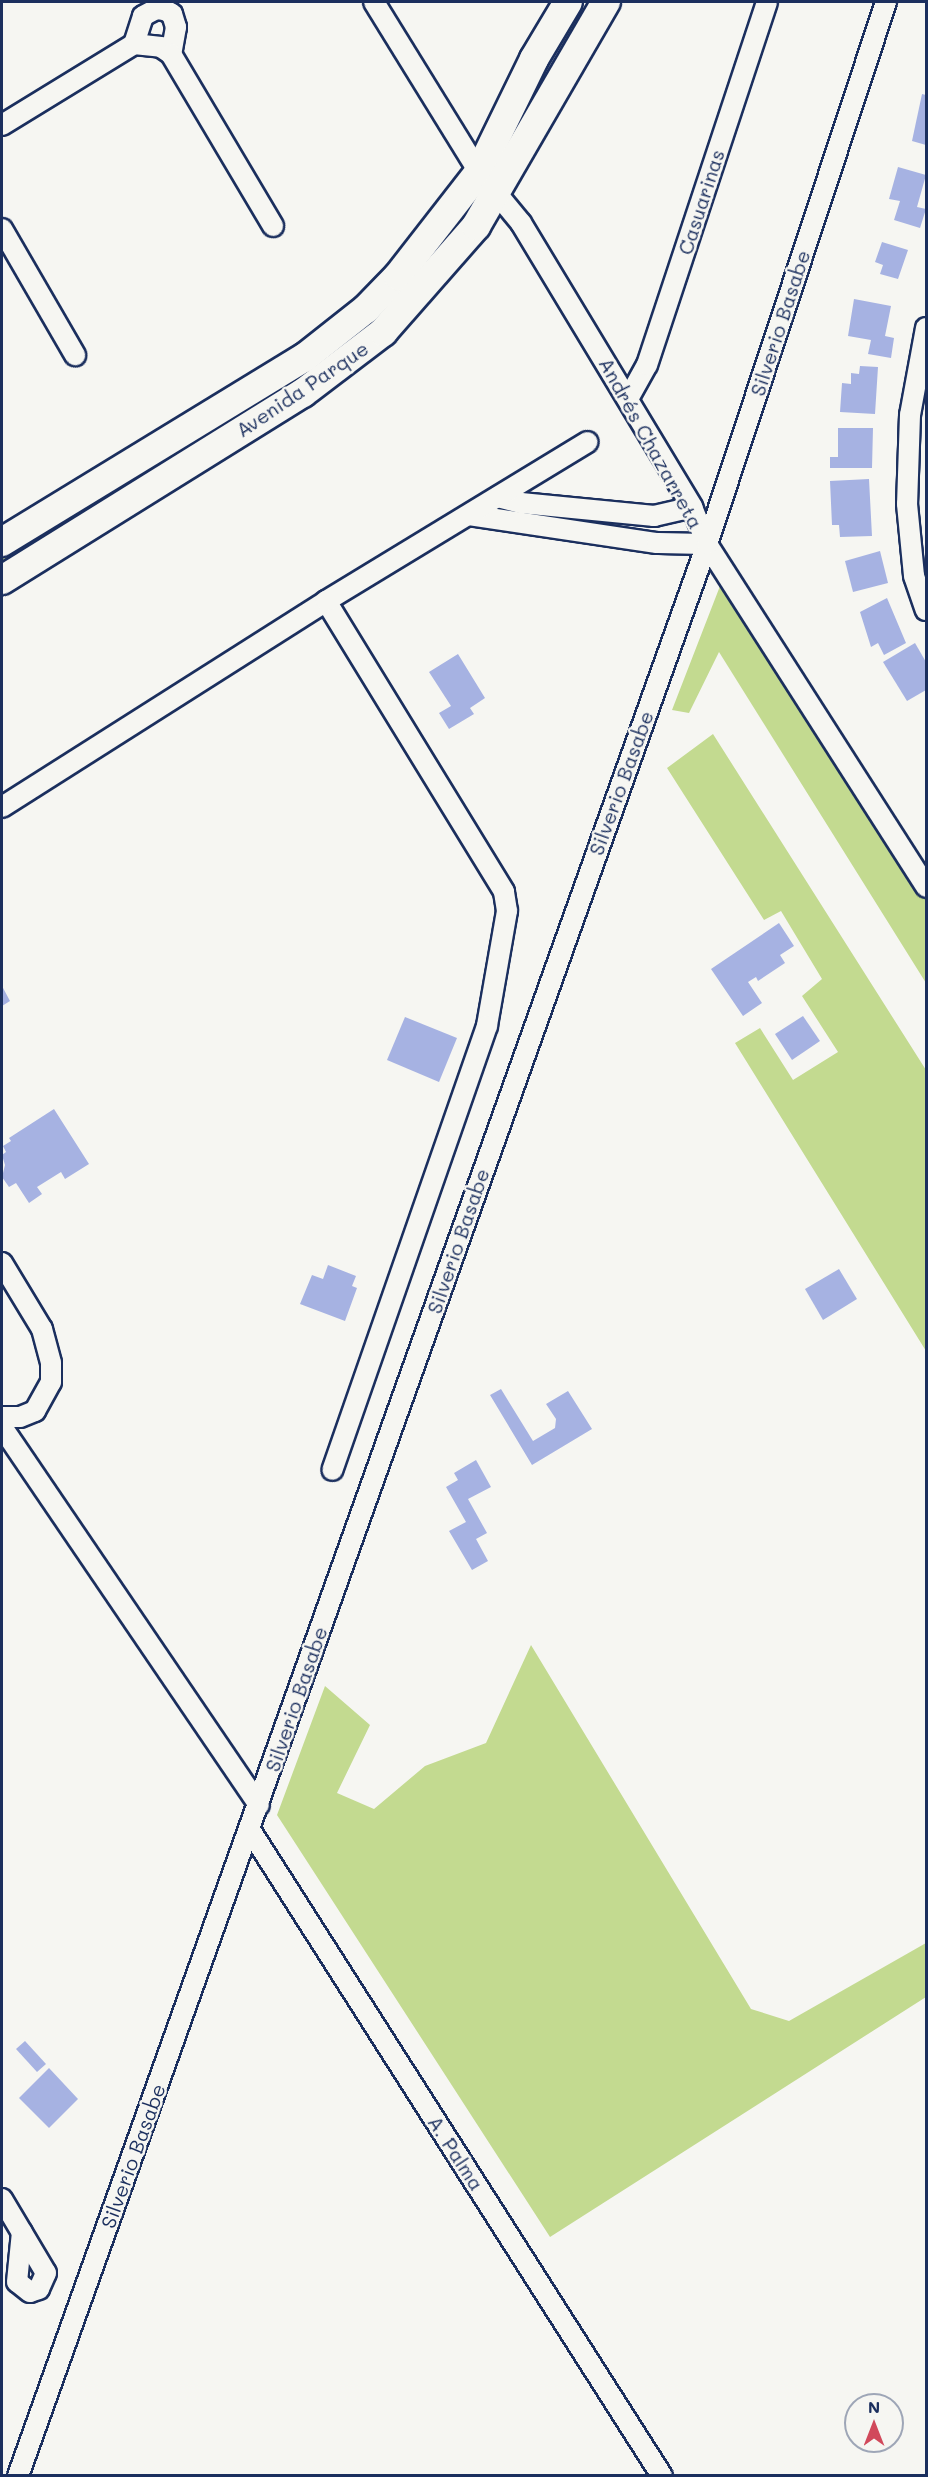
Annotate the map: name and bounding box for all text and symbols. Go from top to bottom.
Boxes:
street label: Casuarinas [673,146,729,258]
street label: Silverio Basabe [745,247,815,399]
street label: Avenida Parque [231,336,373,442]
street label: Andrés Chazarreta [594,353,708,533]
street label: Silverio Basabe [584,707,658,859]
street label: Silverio Basabe [422,1165,494,1317]
street label: Silverio Basabe [260,1623,332,1775]
street label: Silverio Basabe [96,2080,170,2232]
street label: A. Palma [423,2111,489,2195]
north arrow [844,2393,904,2453]
text: N [868,2396,880,2417]

